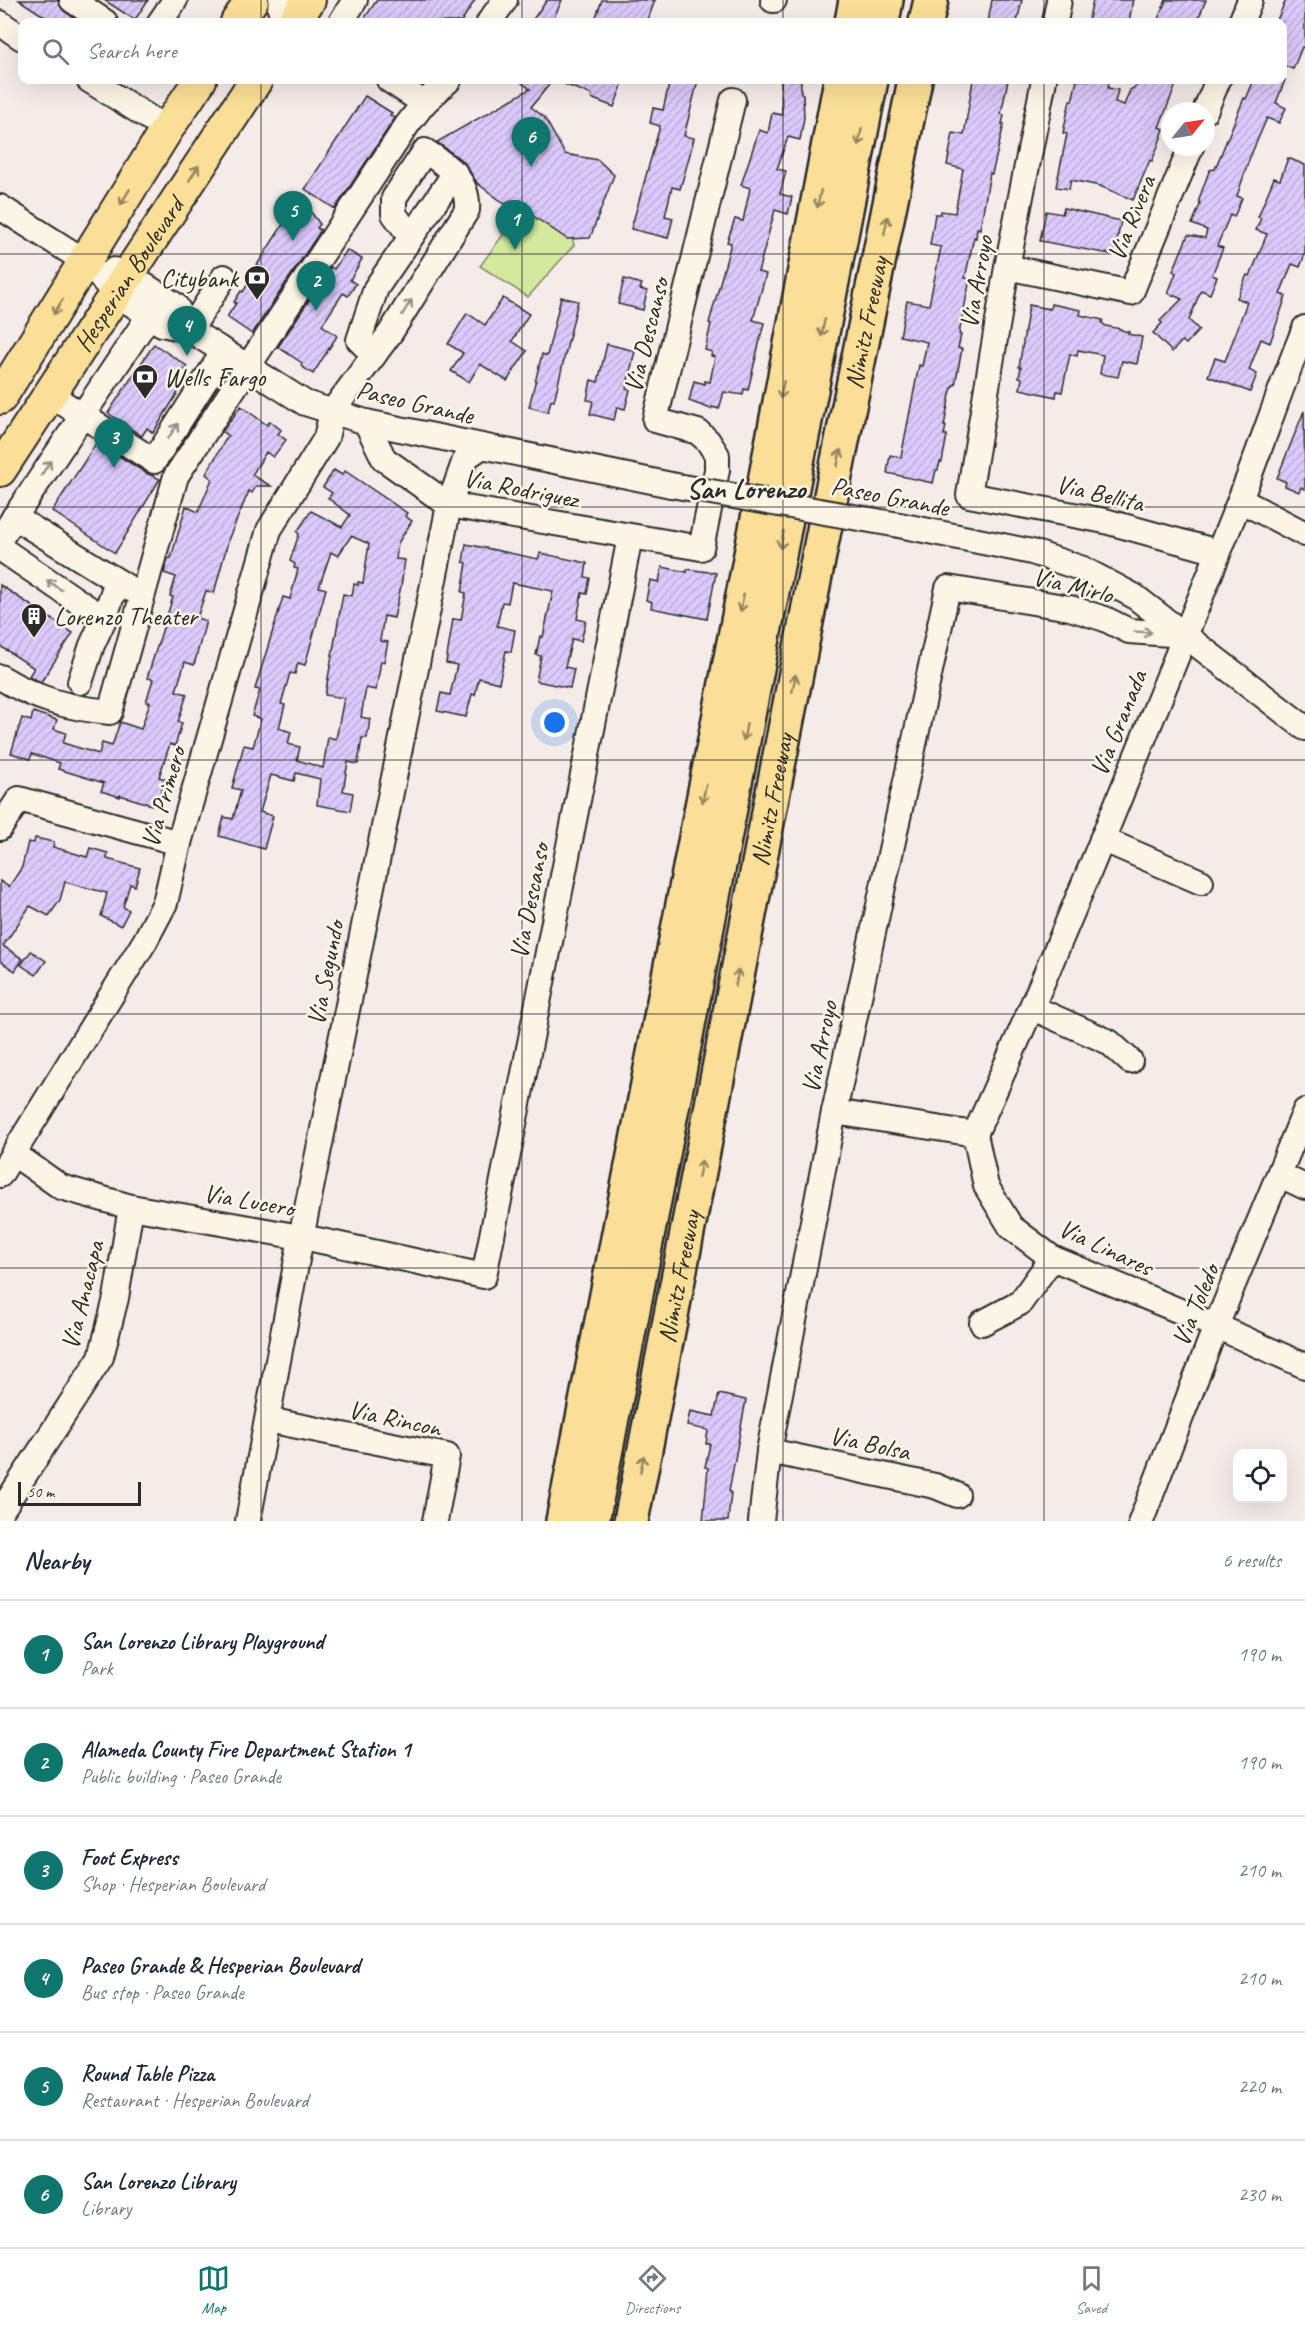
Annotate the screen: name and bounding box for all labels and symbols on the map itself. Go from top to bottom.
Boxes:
north arrow [1161,102,1215,156]
pin: 6 [512,118,550,167]
one-way arrow [854,127,865,146]
one-way arrow [189,165,201,182]
street label: Via Rivera [1099,169,1164,266]
street label: Hesperian Boulevard [66,188,193,358]
one-way arrow [119,188,131,205]
one-way arrow [813,189,824,208]
pin: 5 [274,192,312,241]
pin: 1 [496,200,534,250]
one-way arrow [880,216,892,235]
street label: Via Arroyo [952,232,1001,331]
street label: Nimitz Freeway [837,252,896,392]
place label: Citybank [160,262,239,295]
pin: 2 [296,262,336,311]
bank icon: Citybank [242,263,272,301]
street label: Via Descanso [616,272,677,396]
one-way arrow [51,298,63,315]
one-way arrow [401,299,413,316]
pin: 4 [168,306,207,356]
one-way arrow [817,318,828,338]
place label: Wells Fargo [164,361,267,394]
bank icon: Wells Fargo [130,362,160,400]
street label: Paseo Grande [353,373,478,432]
one-way arrow [776,380,787,400]
pin: 3 [94,418,134,468]
one-way arrow [166,423,179,440]
one-way arrow [834,448,845,468]
one-way arrow [40,460,53,477]
street label: Via Rodriguez [461,461,584,516]
street label: Via Bellita [1053,467,1148,520]
street label: Paseo Grande [828,469,953,524]
district label: San Lorenzo [686,471,807,506]
one-way arrow [776,530,787,550]
street label: Via Mirlo [1030,560,1118,612]
one-way arrow [46,579,63,591]
one-way arrow [736,592,747,612]
place label: Lorenzo Theater [54,600,200,633]
building icon: Lorenzo Theater [19,601,49,639]
one-way arrow [1133,627,1153,638]
street label: Via Granada [1082,664,1155,781]
one-way arrow [789,674,800,694]
your location [540,708,569,737]
one-way arrow [739,722,750,741]
street label: Nimitz Freeway [743,729,801,869]
street label: Via Primero [133,740,194,851]
one-way arrow [698,784,709,803]
street label: Via Descanso [502,838,557,962]
street label: Via Segundo [299,915,352,1028]
one-way arrow [732,968,743,988]
street label: Via Arroyo [794,996,846,1096]
one-way arrow [695,1160,706,1179]
street label: Via Lucero [201,1176,299,1225]
street label: Nimitz Freeway [650,1206,708,1346]
street label: Via Linares [1054,1211,1160,1284]
street label: Via Anacapa [53,1236,112,1353]
street label: Via Toledo [1164,1257,1228,1351]
street label: Via Rincon [346,1393,445,1445]
street label: Via Bolsa [827,1419,915,1468]
one-way arrow [637,1454,648,1474]
scale bar [18,1479,141,1506]

